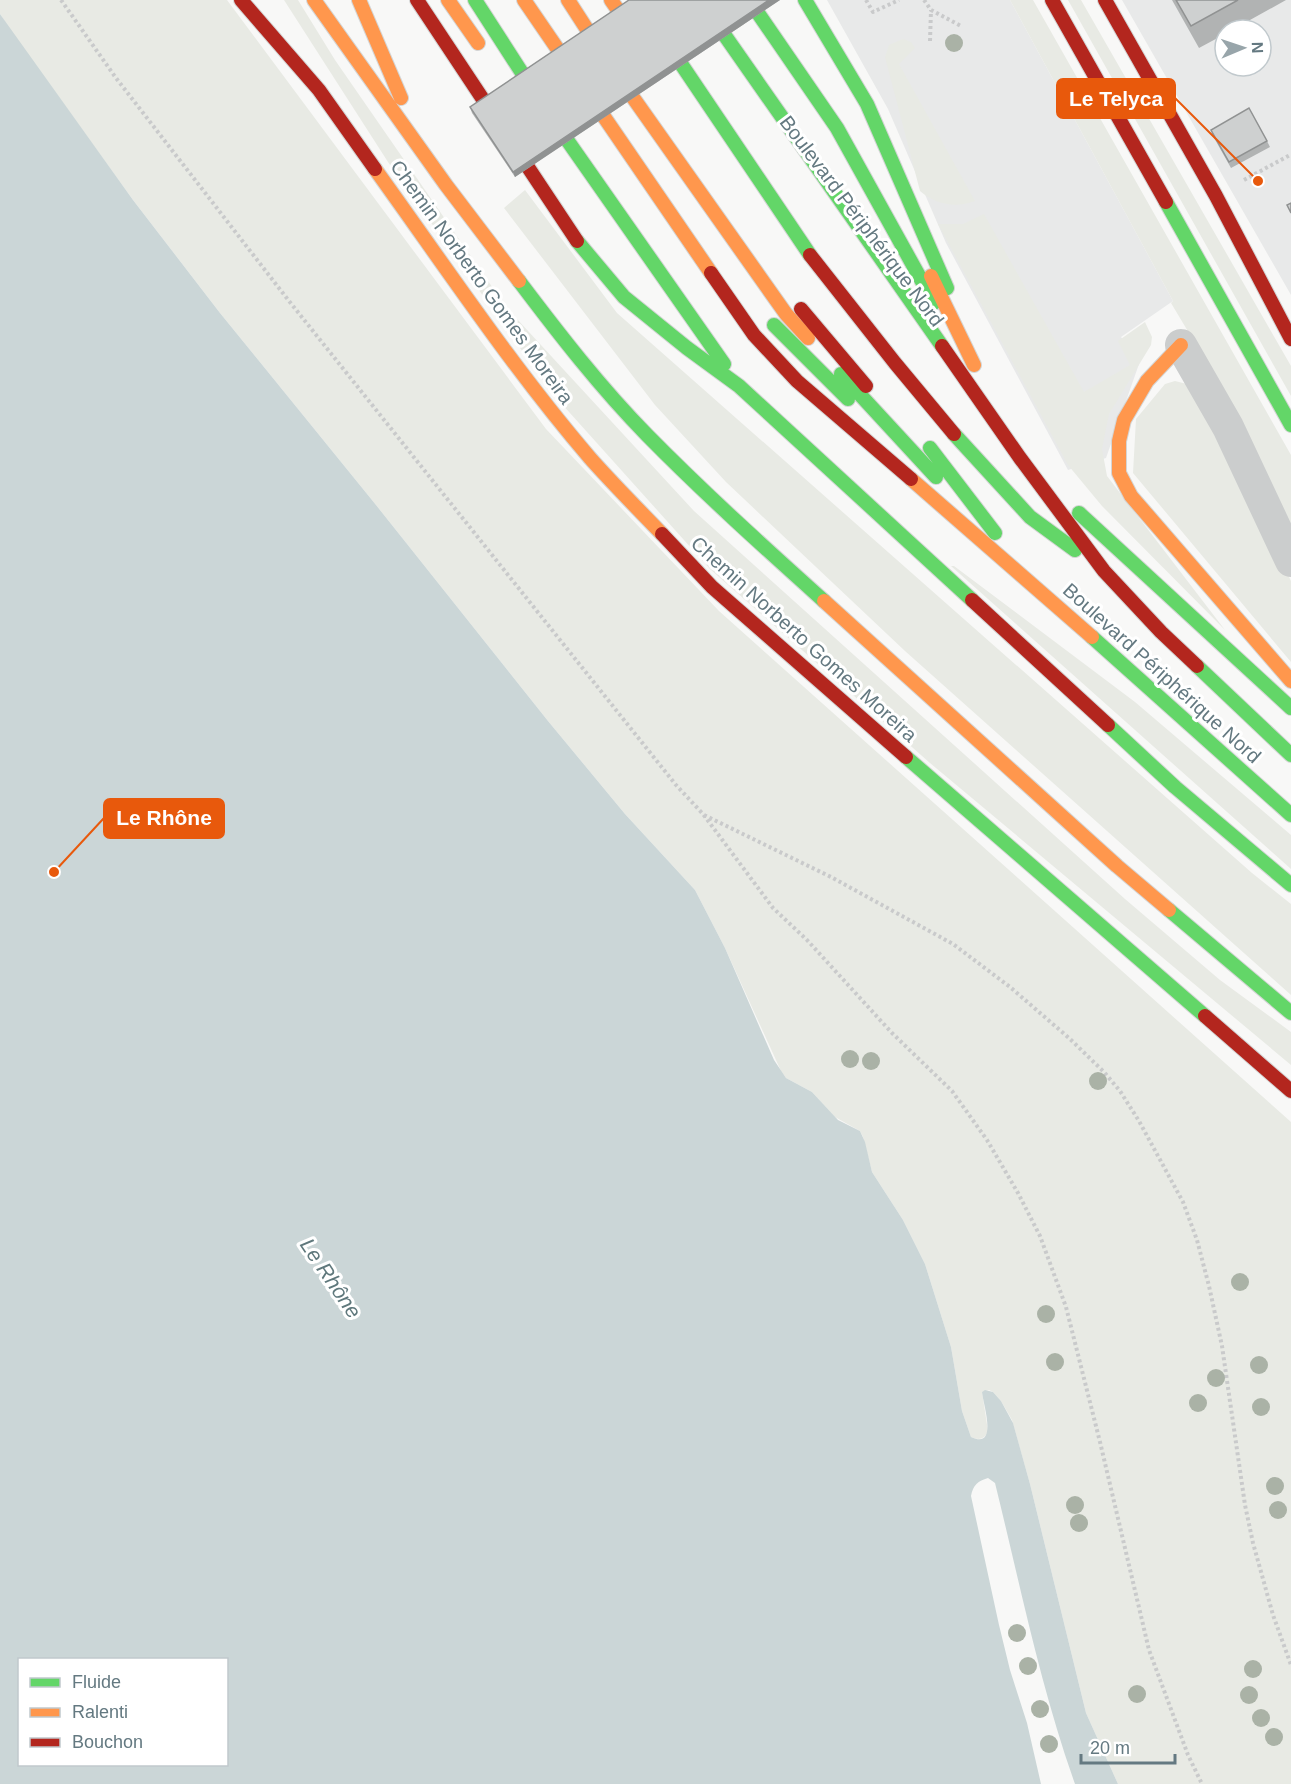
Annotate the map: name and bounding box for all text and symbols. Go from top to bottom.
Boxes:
north arrow [1213,18,1273,78]
text: N [1249,41,1266,54]
callout: Le Telyca [1057,79,1175,118]
text: Le Telyca [1069,87,1163,110]
street label: Boulevard Périphérique Nord [776,111,948,331]
street label: Chemin Norberto Gomes Moreira [386,156,578,409]
street label: Chemin Norberto Gomes Moreira [687,532,922,747]
street label: Boulevard Périphérique Nord [1059,579,1265,767]
callout: Le Rhône [104,799,224,838]
text: Le Rhône [116,806,212,829]
water label: Le Rhône [296,1234,366,1322]
legend [18,1658,228,1766]
text: Fluide [72,1672,121,1692]
text: Ralenti [72,1702,128,1722]
scale bar [1081,1727,1176,1765]
text: Bouchon [72,1732,143,1752]
text: 20 m [1090,1738,1130,1758]

